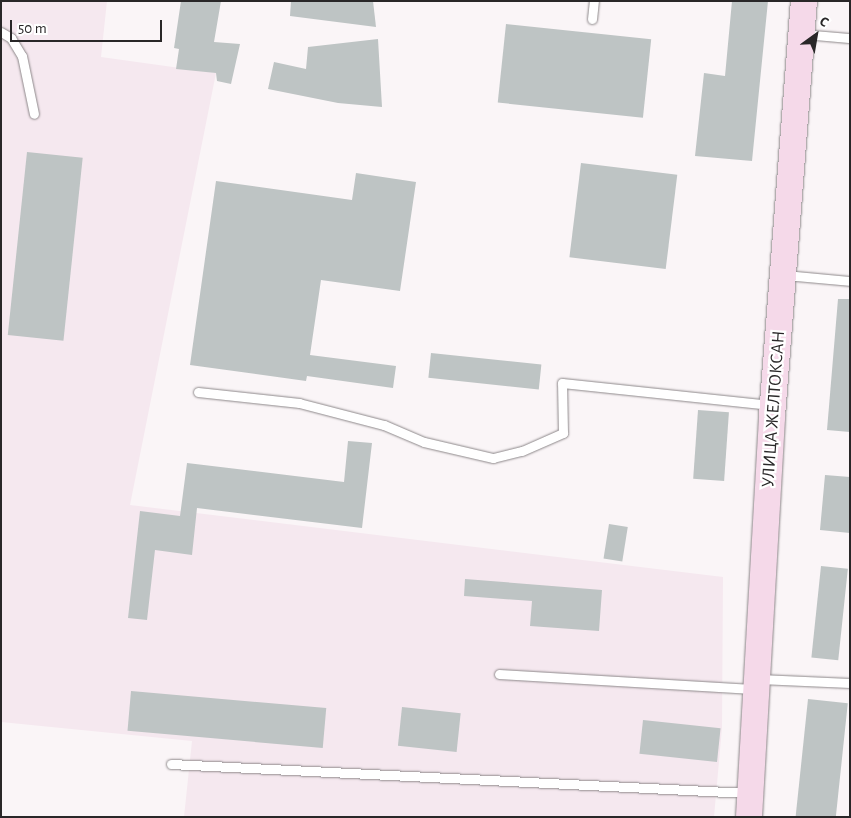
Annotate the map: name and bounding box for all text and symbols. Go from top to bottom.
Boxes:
scale bar [12,10,165,42]
north arrow [791,10,841,60]
text: С [817,14,831,30]
text: 50 m [18,21,47,36]
street label: УЛИЦА ЖЕЛТОКСАН [758,330,790,488]

